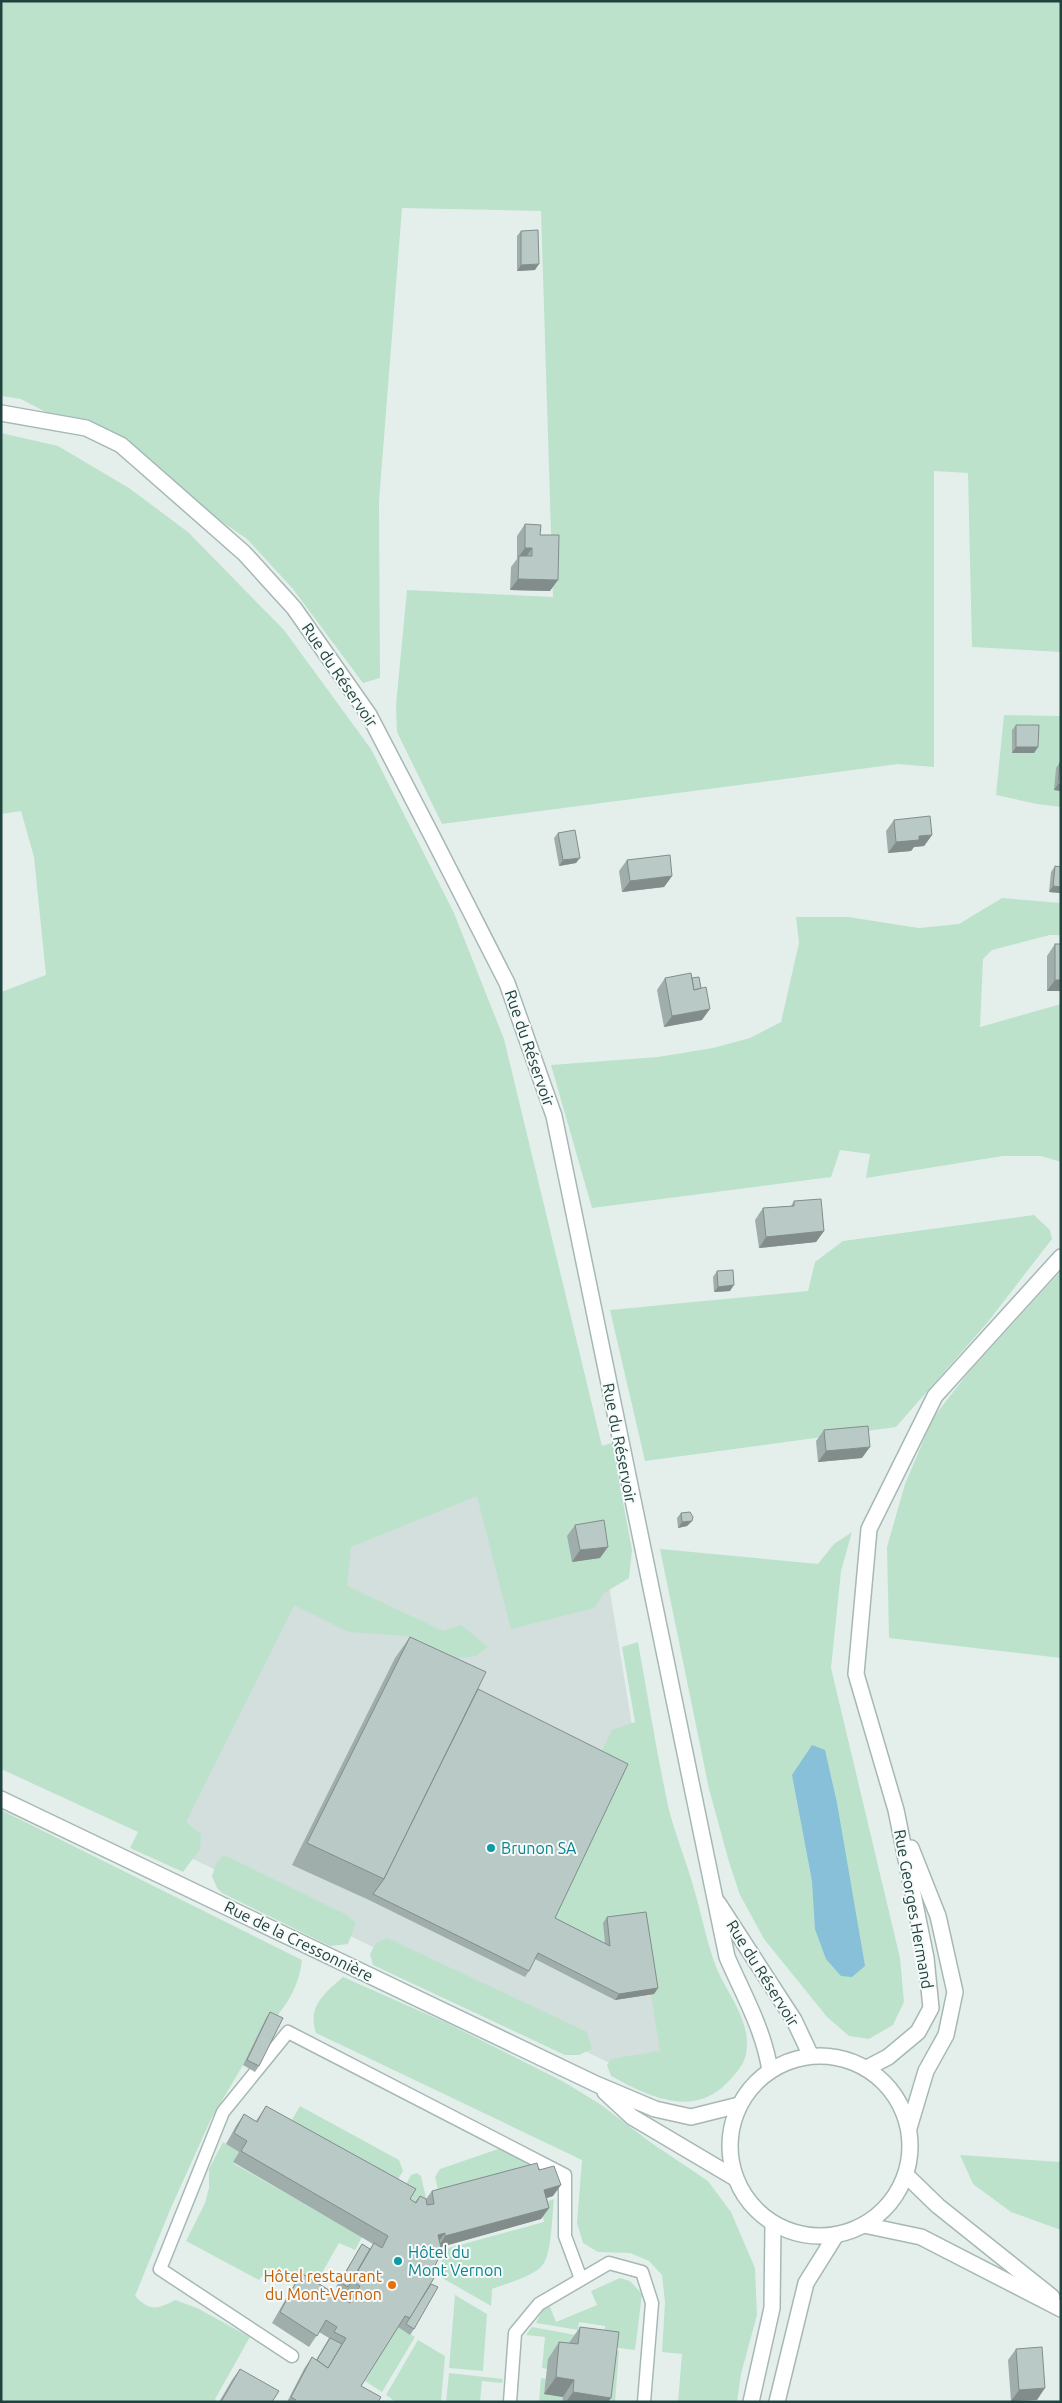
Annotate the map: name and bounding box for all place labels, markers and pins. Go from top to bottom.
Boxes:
place label: Brunon SA [501,1839,577,1857]
marker: Brunon SA [485,1842,497,1854]
place label: Hôtel du Mont Vernon [408,2243,502,2279]
marker: Hôtel du Mont Vernon [392,2255,404,2267]
place label: Hôtel restaurant du Mont-Vernon [263,2267,383,2303]
marker: Hôtel restaurant du Mont-Vernon [386,2279,398,2291]

